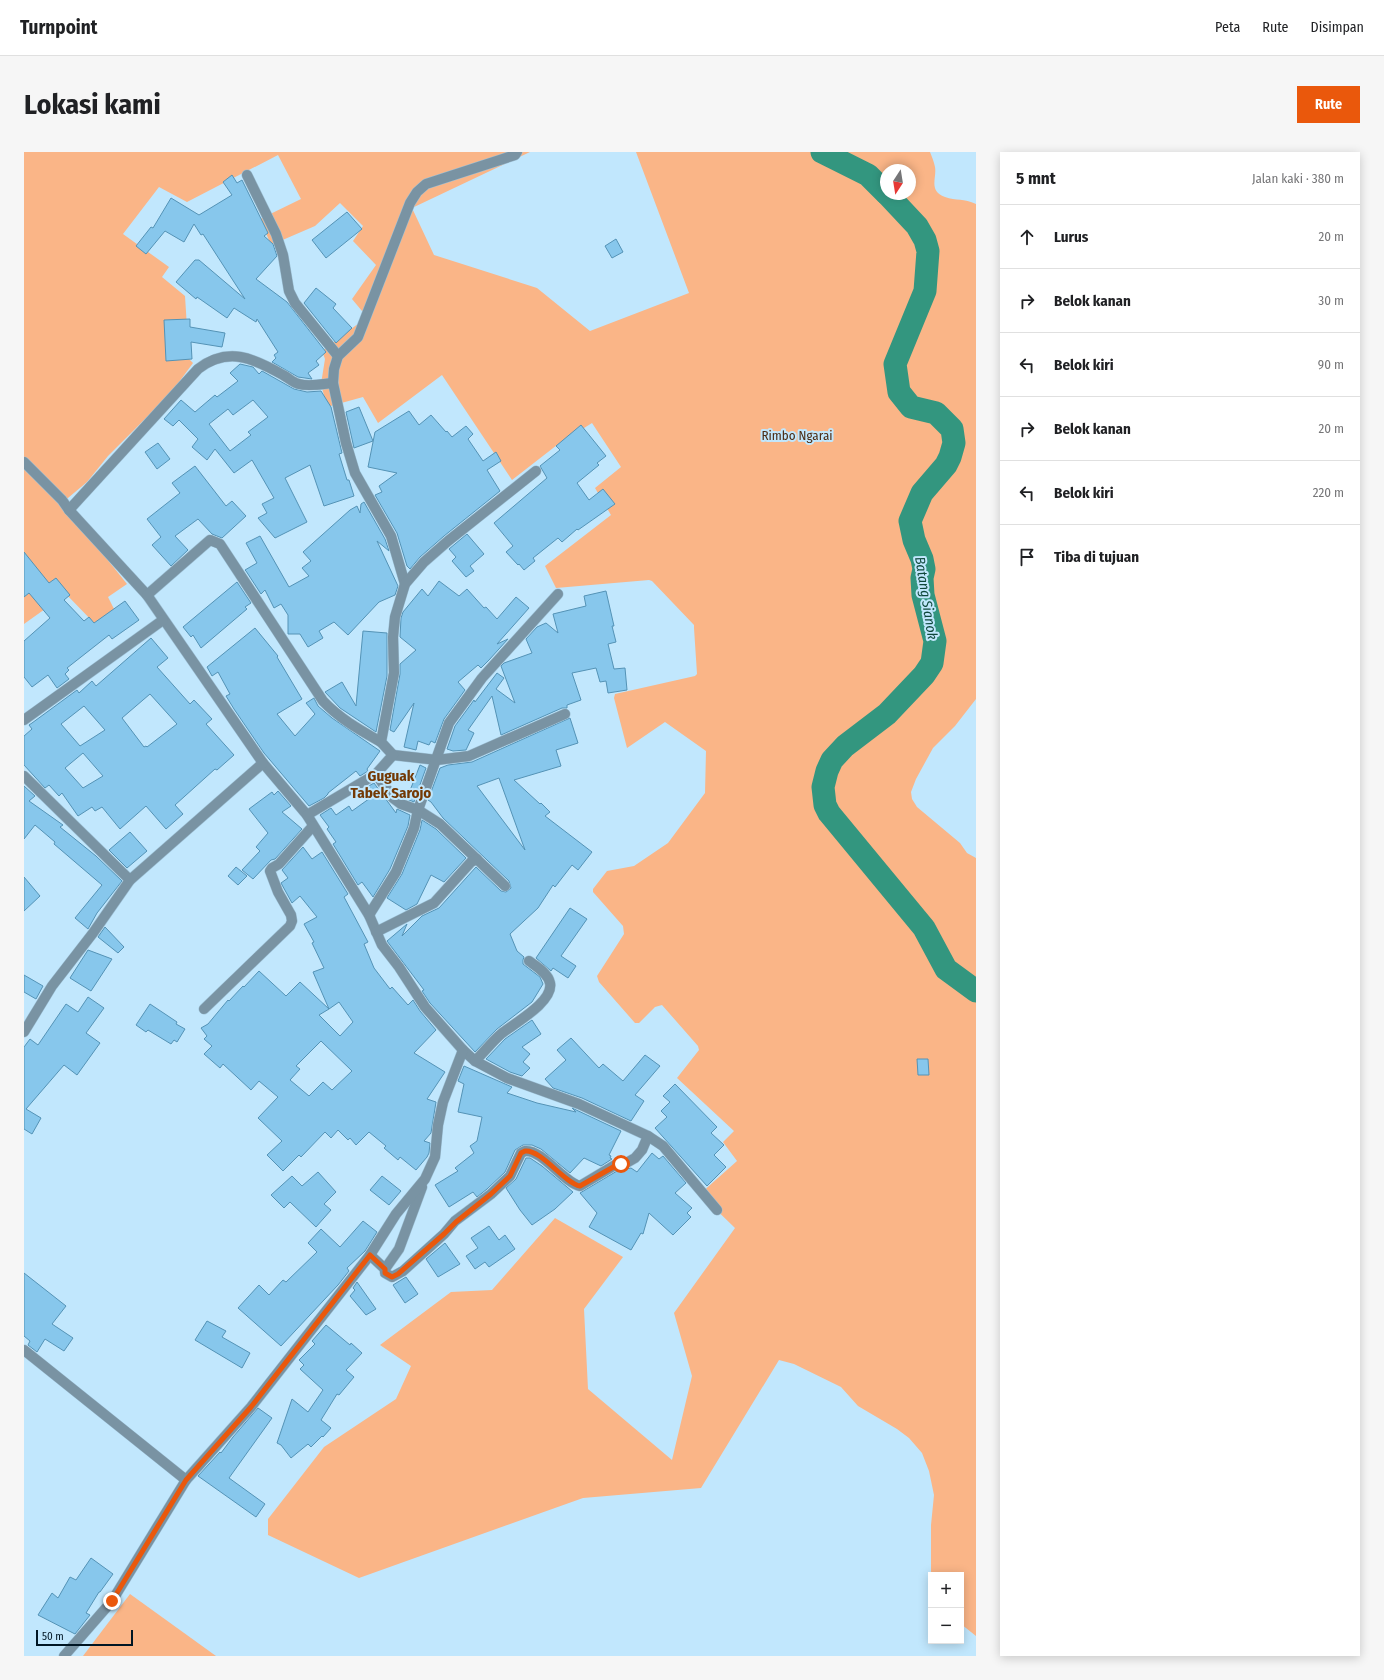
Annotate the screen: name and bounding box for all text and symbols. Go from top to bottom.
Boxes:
text: Turnpoint [20,16,97,39]
text: Peta [1215,19,1240,36]
text: Rute [1262,19,1289,36]
text: Disimpan [1311,19,1364,36]
button: Rute [1297,86,1360,123]
text: Lokasi kami [24,88,161,121]
north arrow [880,164,916,200]
text: 5 mnt [1016,168,1056,189]
text: Jalan kaki · 380 m [1252,171,1344,186]
icon: ahead [1016,226,1038,248]
text: Lurus [1054,228,1088,246]
text: 20 m [1318,229,1344,244]
icon: right [1016,290,1038,312]
text: Belok kanan [1054,292,1131,310]
text: 30 m [1318,293,1344,308]
icon: left [1016,354,1038,376]
text: Belok kiri [1054,356,1114,374]
text: 90 m [1318,357,1344,372]
icon: right [1016,418,1038,440]
text: Belok kanan [1054,420,1131,438]
text: 20 m [1318,421,1344,436]
park label: Rimbo Ngarai [761,428,833,443]
icon: left [1016,482,1038,504]
text: Belok kiri [1054,484,1114,502]
text: 220 m [1313,485,1344,500]
icon: arrive [1016,546,1038,568]
text: Tiba di tujuan [1054,548,1139,566]
water label: Batang Sianok [911,555,941,641]
district label: Guguak Tabek Sarojo [351,767,431,802]
route start [612,1155,630,1173]
map controls [928,1572,964,1644]
button: + [928,1572,964,1608]
route end [103,1592,121,1610]
button: − [928,1608,964,1644]
scale bar [36,1628,133,1647]
text: 50 m [42,1630,64,1643]

